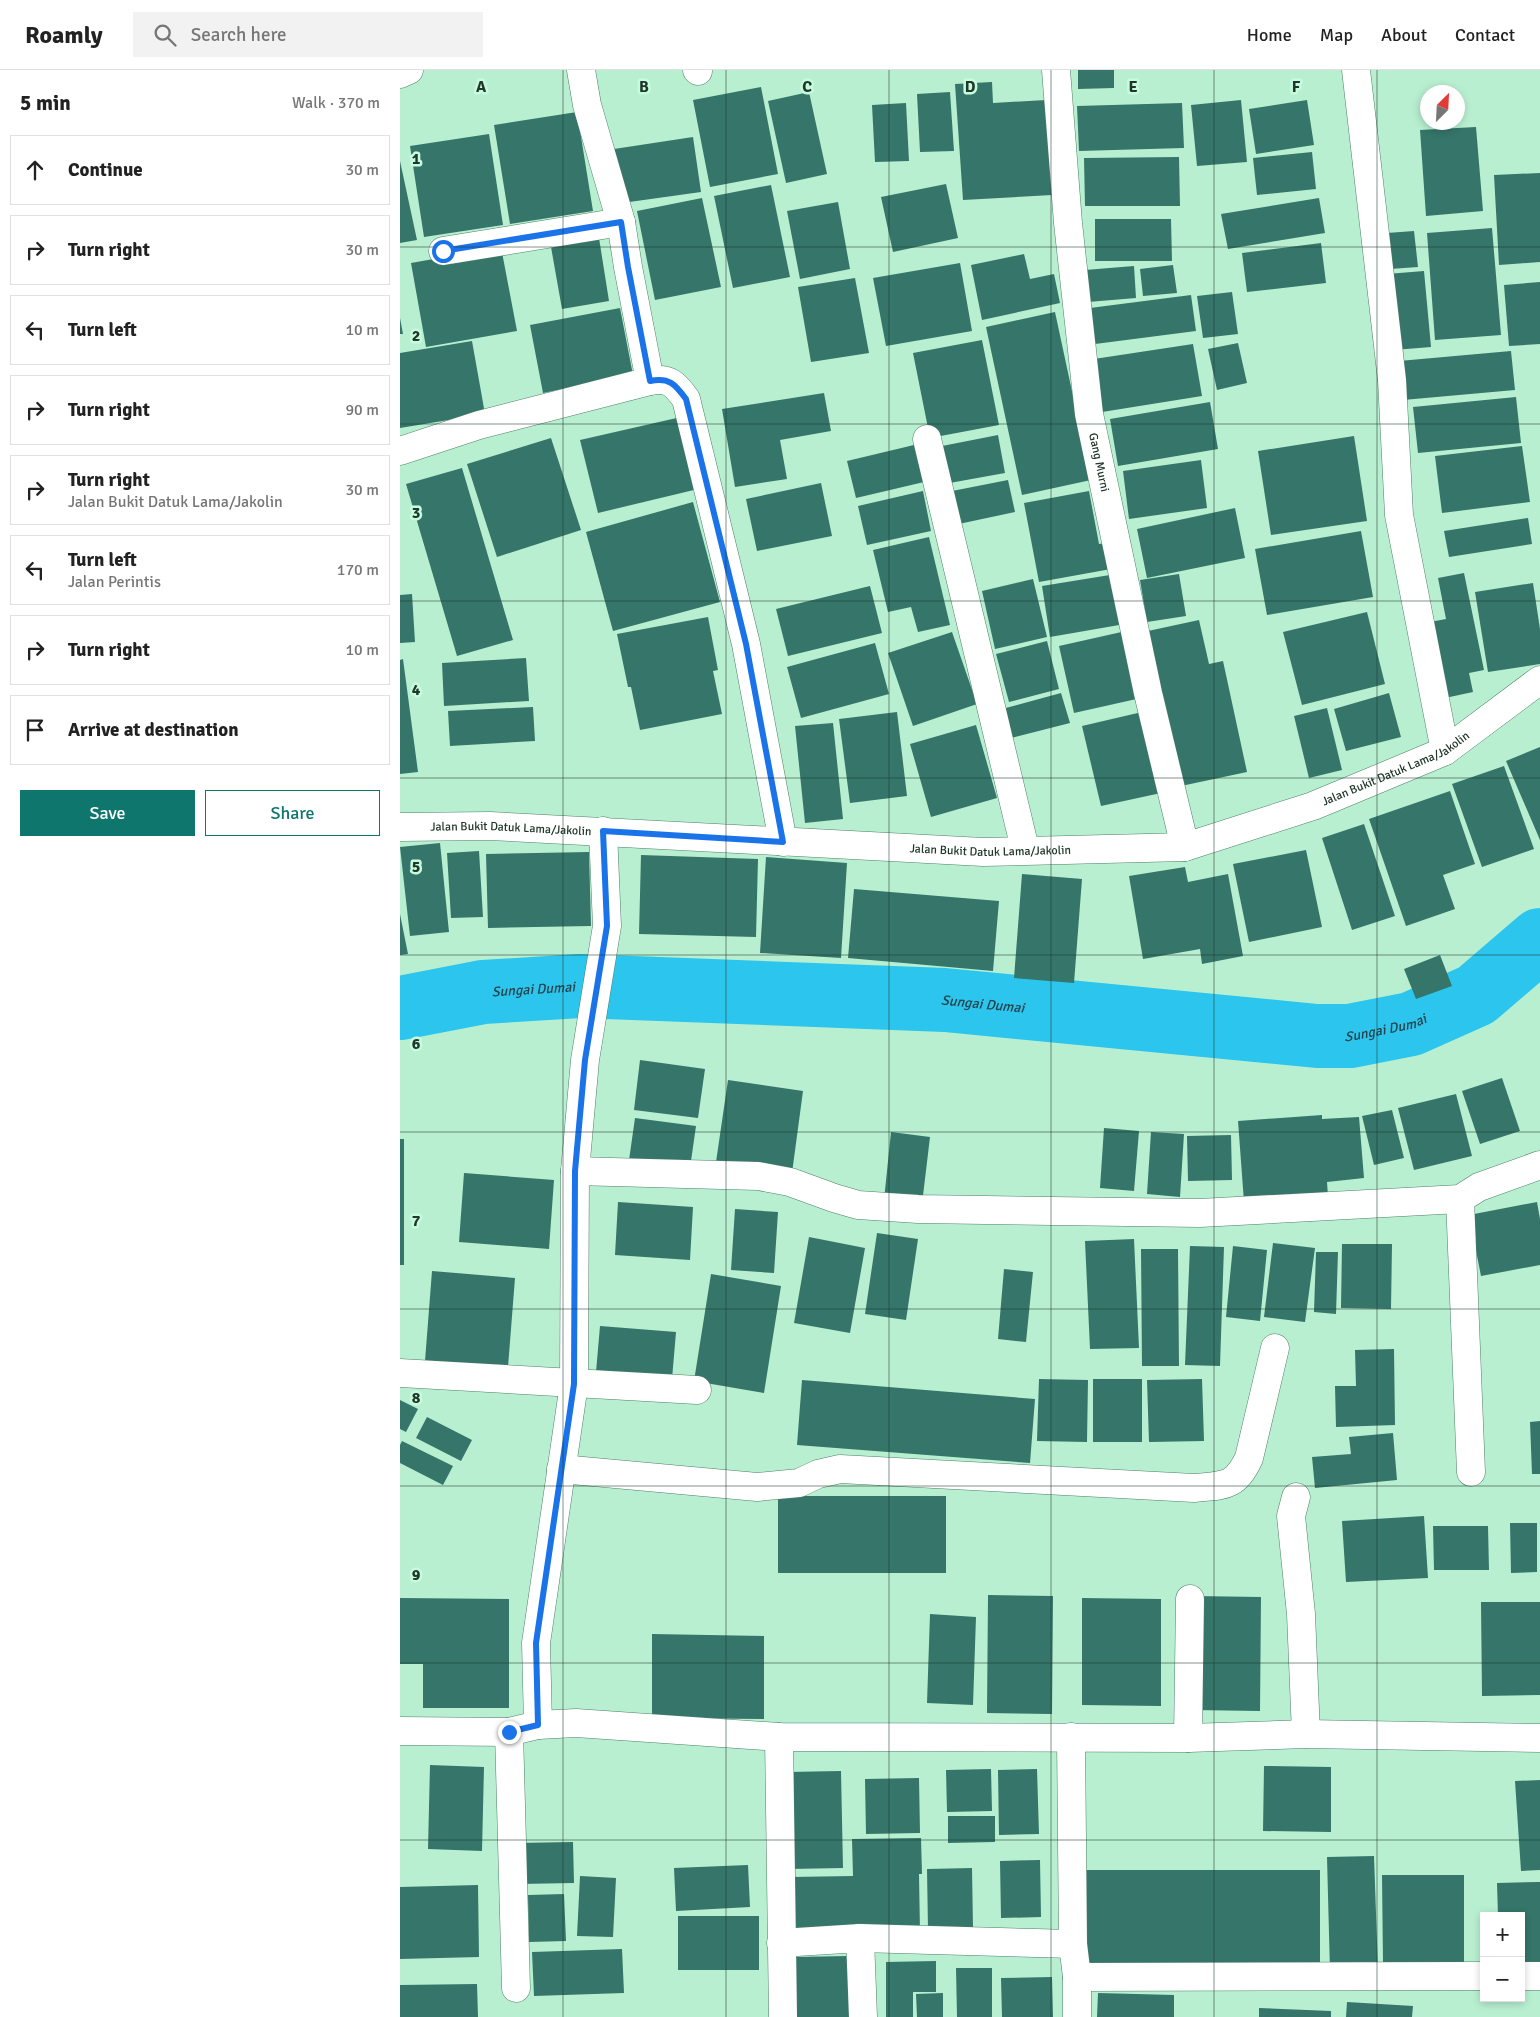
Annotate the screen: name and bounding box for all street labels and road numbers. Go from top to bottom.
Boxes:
street label: Gang Murni [1085,432,1112,493]
street label: Jalan Bukit Datuk Lama/Jakolin [1320,728,1473,809]
street label: Jalan Bukit Datuk Lama/Jakolin [430,819,592,839]
street label: Jalan Bukit Datuk Lama/Jakolin [909,841,1071,860]

